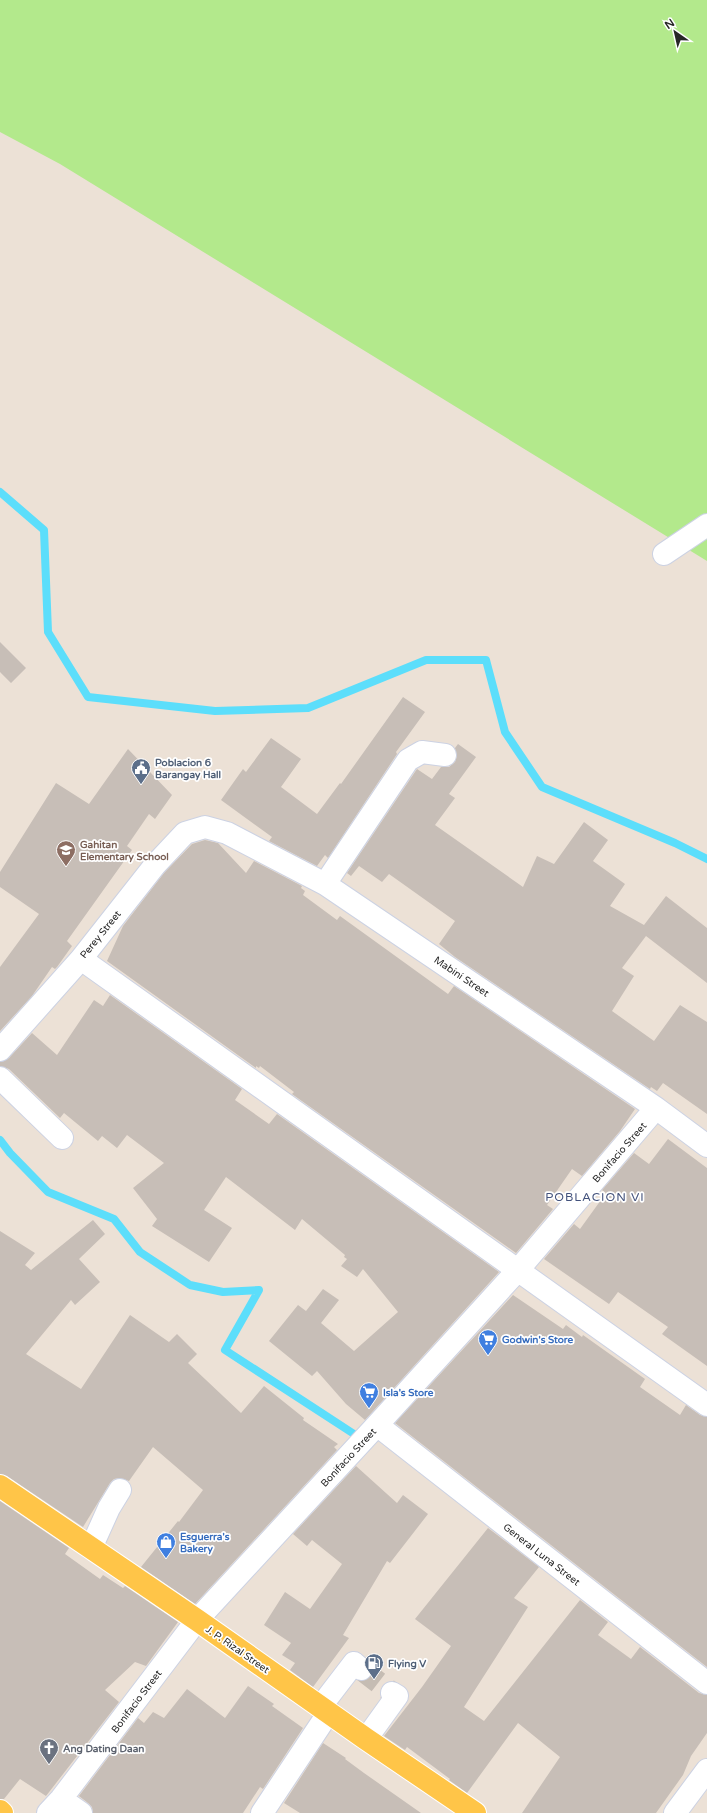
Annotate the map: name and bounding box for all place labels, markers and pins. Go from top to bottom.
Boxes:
public building icon: Poblacion 6 Barangay Hall [130,757,152,785]
place label: Poblacion 6 Barangay Hall [155,757,221,781]
school or university icon: Gahitan Elementary School [55,839,77,867]
place label: Gahitan Elementary School [80,839,169,863]
supermarket icon: Godwin's Store [477,1328,499,1356]
place label: Godwin's Store [502,1334,574,1346]
supermarket icon: Isla's Store [358,1381,380,1409]
place label: Isla's Store [383,1387,434,1399]
shop icon: Esguerra's Bakery [155,1531,177,1559]
place label: Esguerra's Bakery [180,1531,230,1555]
fuel station icon: Flying V [363,1652,385,1680]
place label: Flying V [388,1658,426,1670]
church icon: Ang Dating Daan [38,1737,60,1765]
place label: Ang Dating Daan [63,1743,144,1755]

